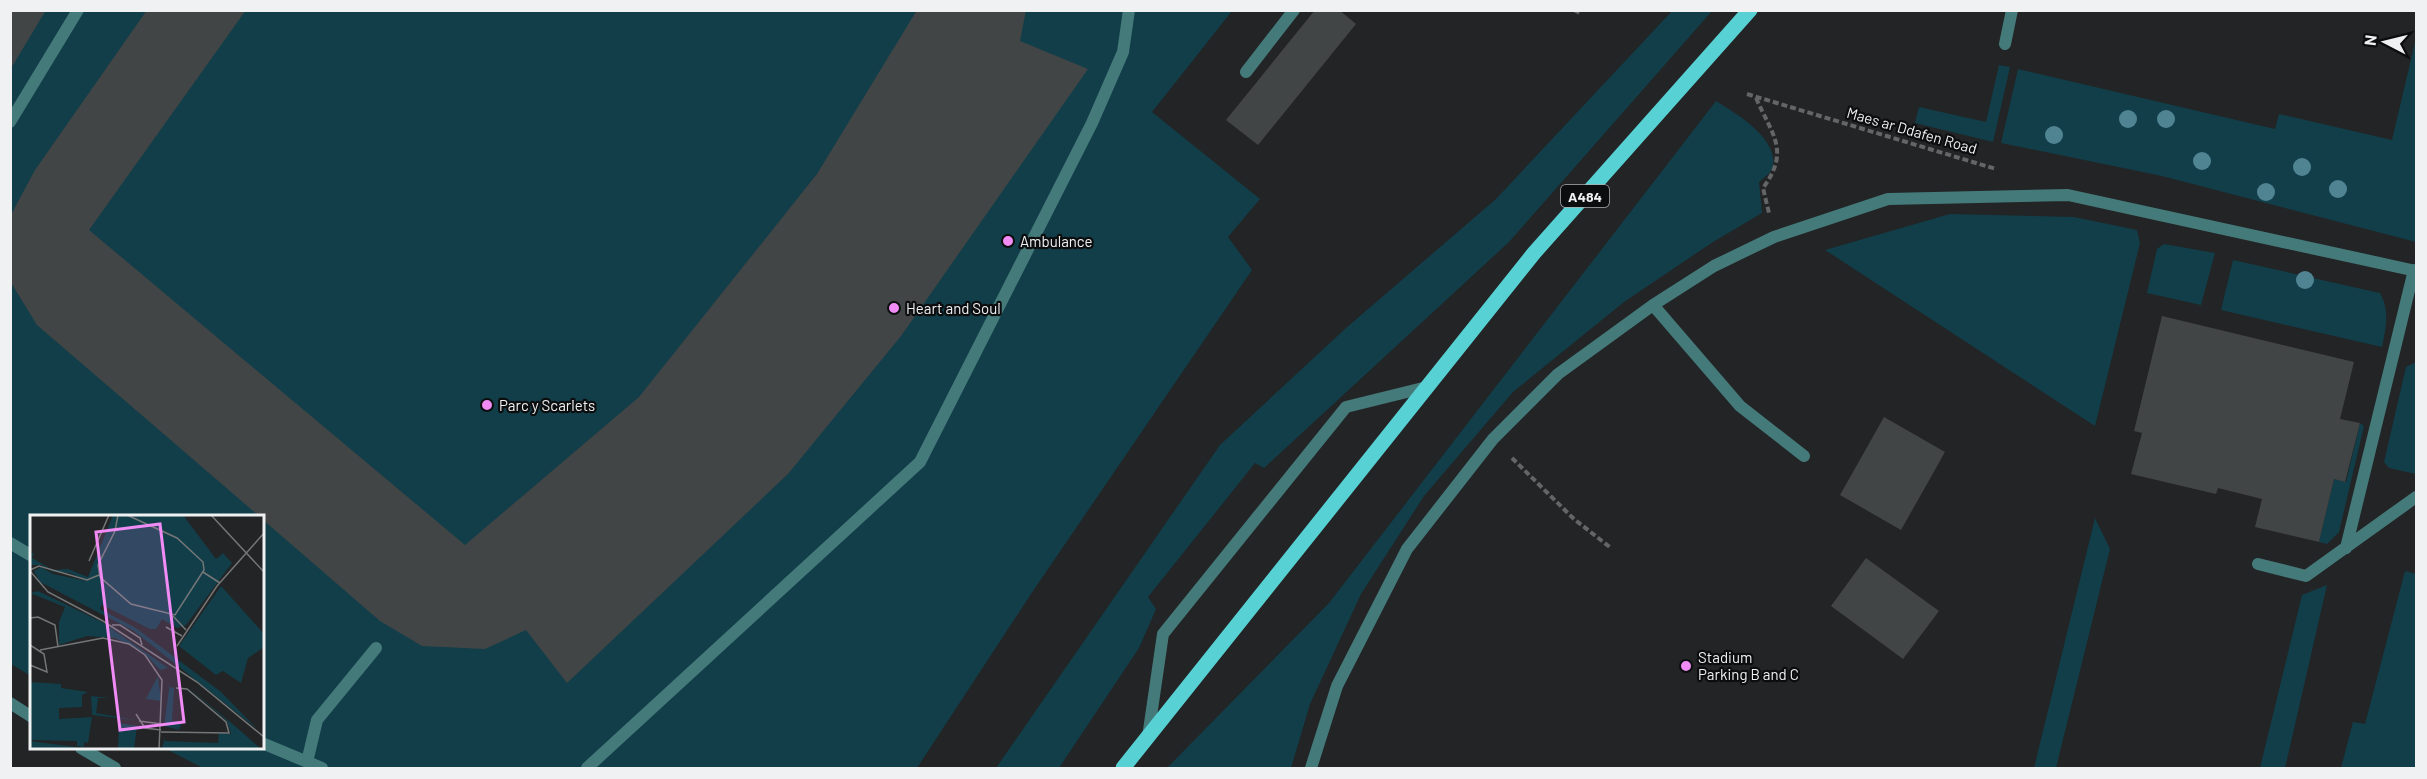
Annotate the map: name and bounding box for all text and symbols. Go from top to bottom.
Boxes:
north arrow [2355,12,2415,72]
text: N [2360,34,2380,47]
street label: Maes ar Ddafen Road [1845,103,1979,157]
road number: A484 [1561,185,1609,207]
place label: Ambulance [1020,232,1093,250]
marker: Ambulance [1001,234,1015,248]
place label: Heart and Soul [906,299,1001,317]
marker: Heart and Soul [887,301,901,315]
place label: Parc y Scarlets [499,396,595,414]
marker: Parc y Scarlets [480,398,494,412]
inset map [30,515,264,749]
place label: Stadium Parking B and C [1698,648,1799,683]
marker: Stadium Parking B and C [1679,659,1693,673]

